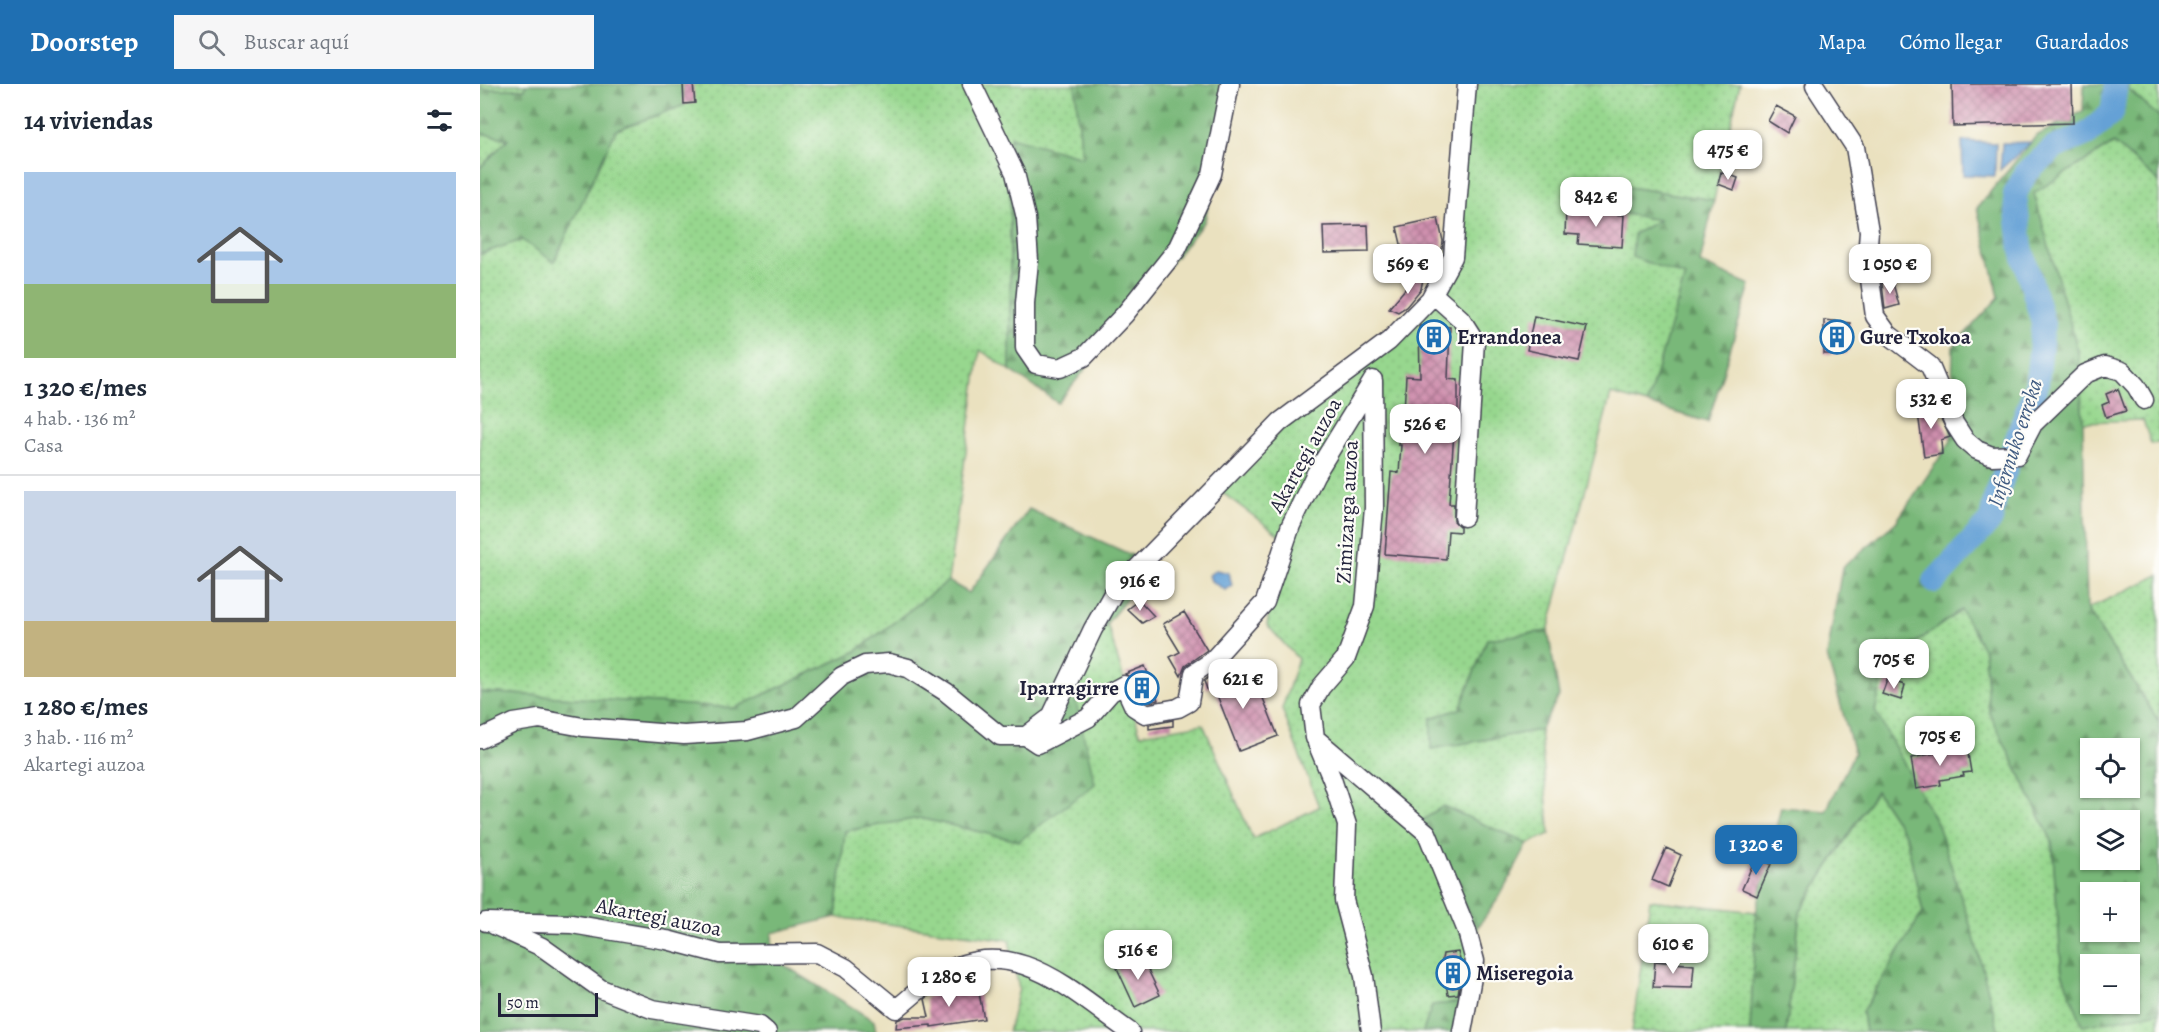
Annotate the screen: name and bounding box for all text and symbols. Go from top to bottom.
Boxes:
search box [174,15,594,69]
text: Doorstep [30,23,138,61]
icon: search [195,26,228,59]
text: Buscar aquí [243,27,349,57]
text: Mapa [1818,28,1866,56]
text: Cómo llegar [1899,28,2002,56]
text: Guardados [2035,28,2129,56]
text: 14 viviendas [24,103,153,138]
icon: filters [423,104,456,137]
pin: 475 € [1686,130,1770,181]
text: 475 € [1707,136,1749,163]
pin: 842 € [1554,177,1638,228]
text: 842 € [1574,183,1618,210]
icon: home [186,211,294,319]
pin: 569 € [1366,244,1450,295]
pin: 1 050 € [1835,244,1945,295]
text: 569 € [1387,250,1429,277]
text: 1 050 € [1863,250,1917,277]
building icon: Errandonea [1416,319,1452,355]
building icon: Gure Txokoa [1819,319,1855,355]
place label: Errandonea [1457,323,1563,351]
place label: Gure Txokoa [1860,323,1972,351]
text: 1 320 €/mes [24,370,147,405]
water label: Infernuko erreka [1980,375,2050,511]
pin: 532 € [1889,379,1973,430]
text: 532 € [1910,385,1952,412]
street label: Akartegi auzoa [1261,392,1348,518]
pin: 526 € [1383,404,1467,455]
text: 4 hab. · 136 m² [24,405,136,432]
text: 526 € [1404,410,1446,437]
text: Casa [24,432,63,459]
street label: Zimizarga auzoa [1329,439,1365,585]
icon: home [186,530,294,638]
pin: 916 € [1098,561,1182,612]
text: 916 € [1120,567,1160,594]
pin: 705 € [1852,639,1936,690]
text: 705 € [1873,645,1915,672]
pin: 621 € [1201,659,1285,710]
text: 621 € [1222,665,1264,692]
building icon: Iparragirre [1124,670,1160,706]
place label: Iparragirre [1019,674,1119,702]
text: 1 280 €/mes [24,689,148,724]
pin: 705 € [1898,716,1982,767]
text: 705 € [1919,722,1961,749]
text: 3 hab. · 116 m² [24,724,133,751]
map controls [2080,738,2140,1014]
button: locate [2080,738,2140,798]
text: Akartegi auzoa [24,751,145,778]
button: layers [2080,810,2140,870]
pin: 1 320 € [1701,825,1811,876]
text: 1 320 € [1729,831,1783,858]
button: + [2080,882,2140,942]
street label: Akartegi auzoa [593,891,724,943]
pin: 610 € [1631,924,1715,975]
pin: 516 € [1096,930,1180,981]
text: 610 € [1652,930,1694,957]
text: 516 € [1118,936,1158,963]
button: − [2080,954,2140,1014]
building icon: Miseregoia [1435,955,1471,991]
pin: 1 280 € [894,957,1004,1008]
place label: Miseregoia [1476,959,1574,987]
text: 1 280 € [922,963,976,990]
scale bar [498,990,598,1018]
text: 50 m [507,992,539,1014]

